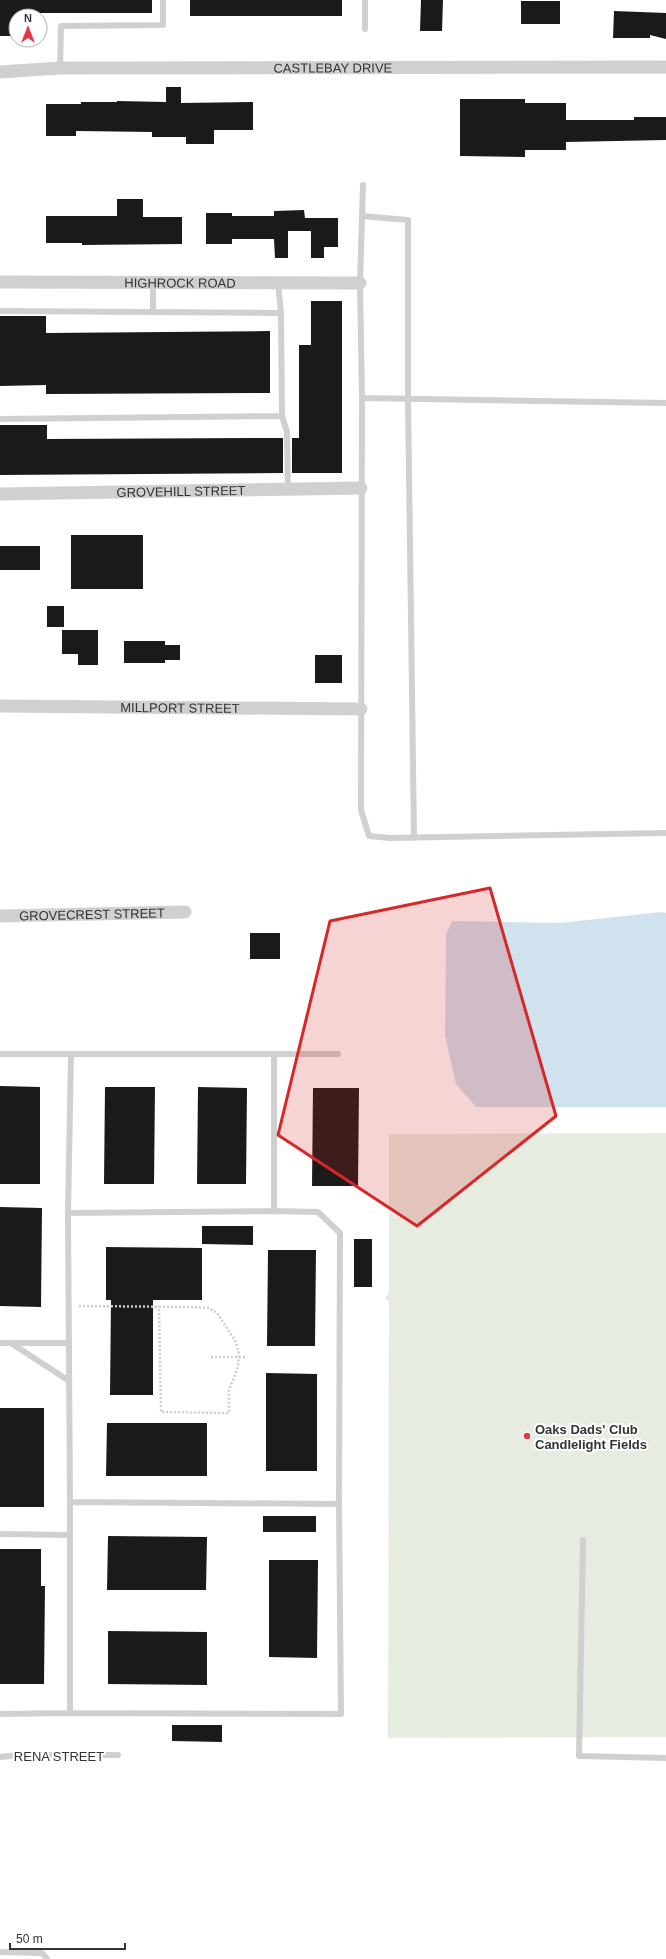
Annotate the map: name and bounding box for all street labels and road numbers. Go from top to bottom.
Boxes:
street label: CASTLEBAY DRIVE [273,60,393,75]
street label: HIGHROCK ROAD [124,275,236,290]
street label: GROVEHILL STREET [116,482,246,500]
street label: MILLPORT STREET [120,699,240,715]
street label: GROVECREST STREET [19,905,165,923]
street label: RENA STREET [14,1749,104,1764]

